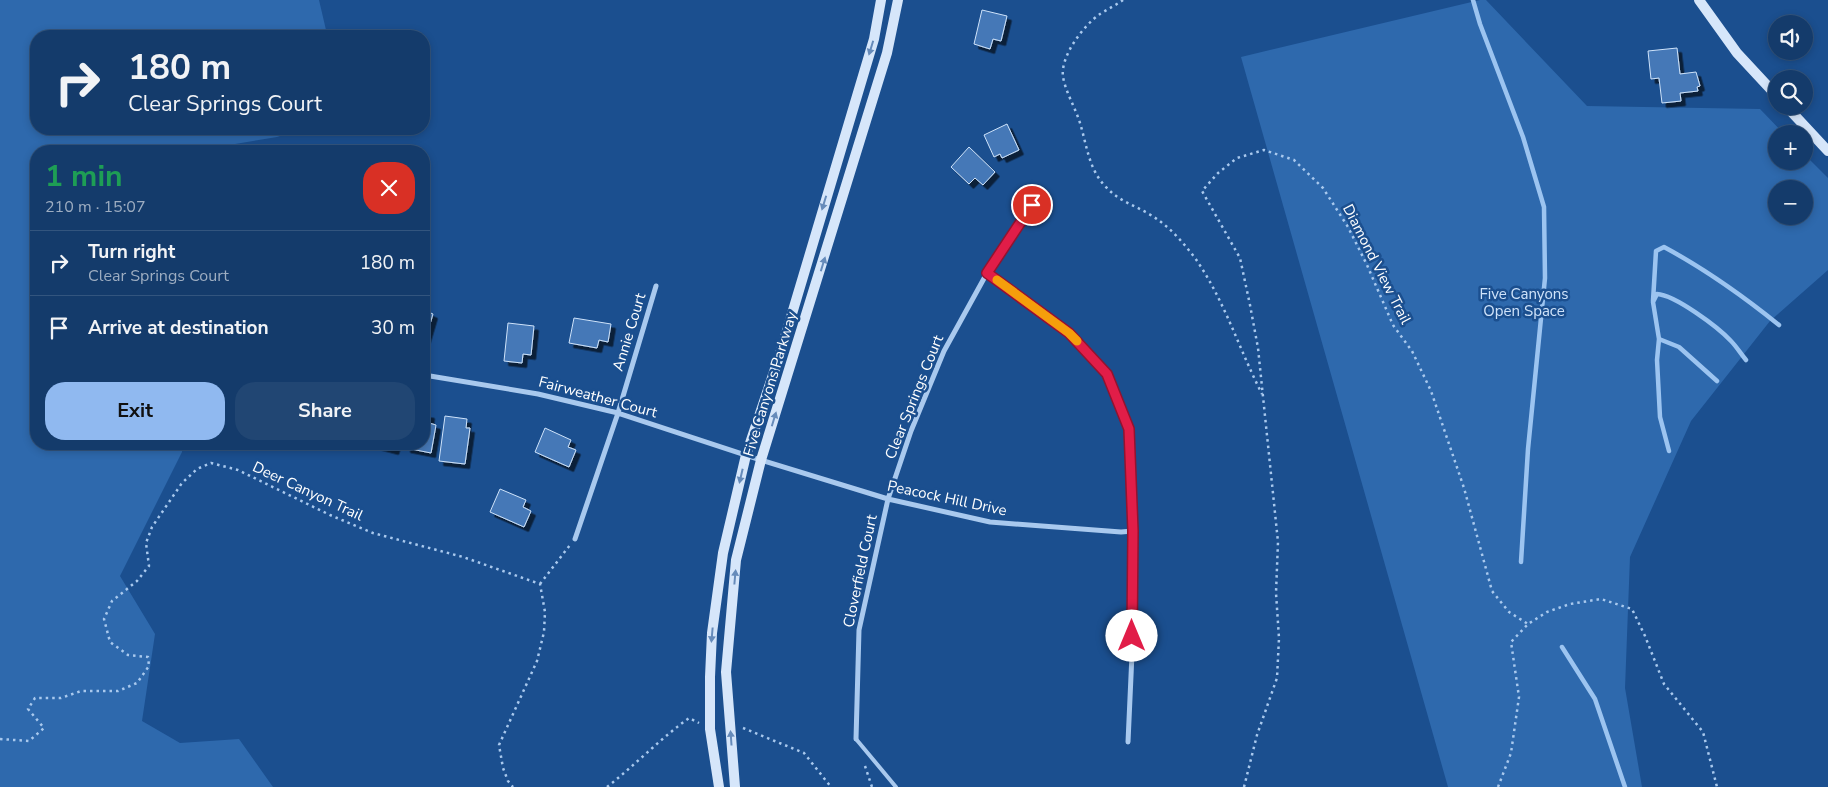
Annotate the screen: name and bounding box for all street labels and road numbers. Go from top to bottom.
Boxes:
street label: Diamond View Trail [1338,201,1416,328]
street label: Annie Court [608,290,651,373]
street label: Five Canyons Parkway [738,309,802,459]
street label: Clear Springs Court [880,331,948,462]
street label: Fairweather Court [537,372,660,423]
street label: Deer Canyon Trail [249,457,367,526]
street label: Peacock Hill Drive [885,476,1009,520]
street label: Cloverfield Court [838,512,882,629]

